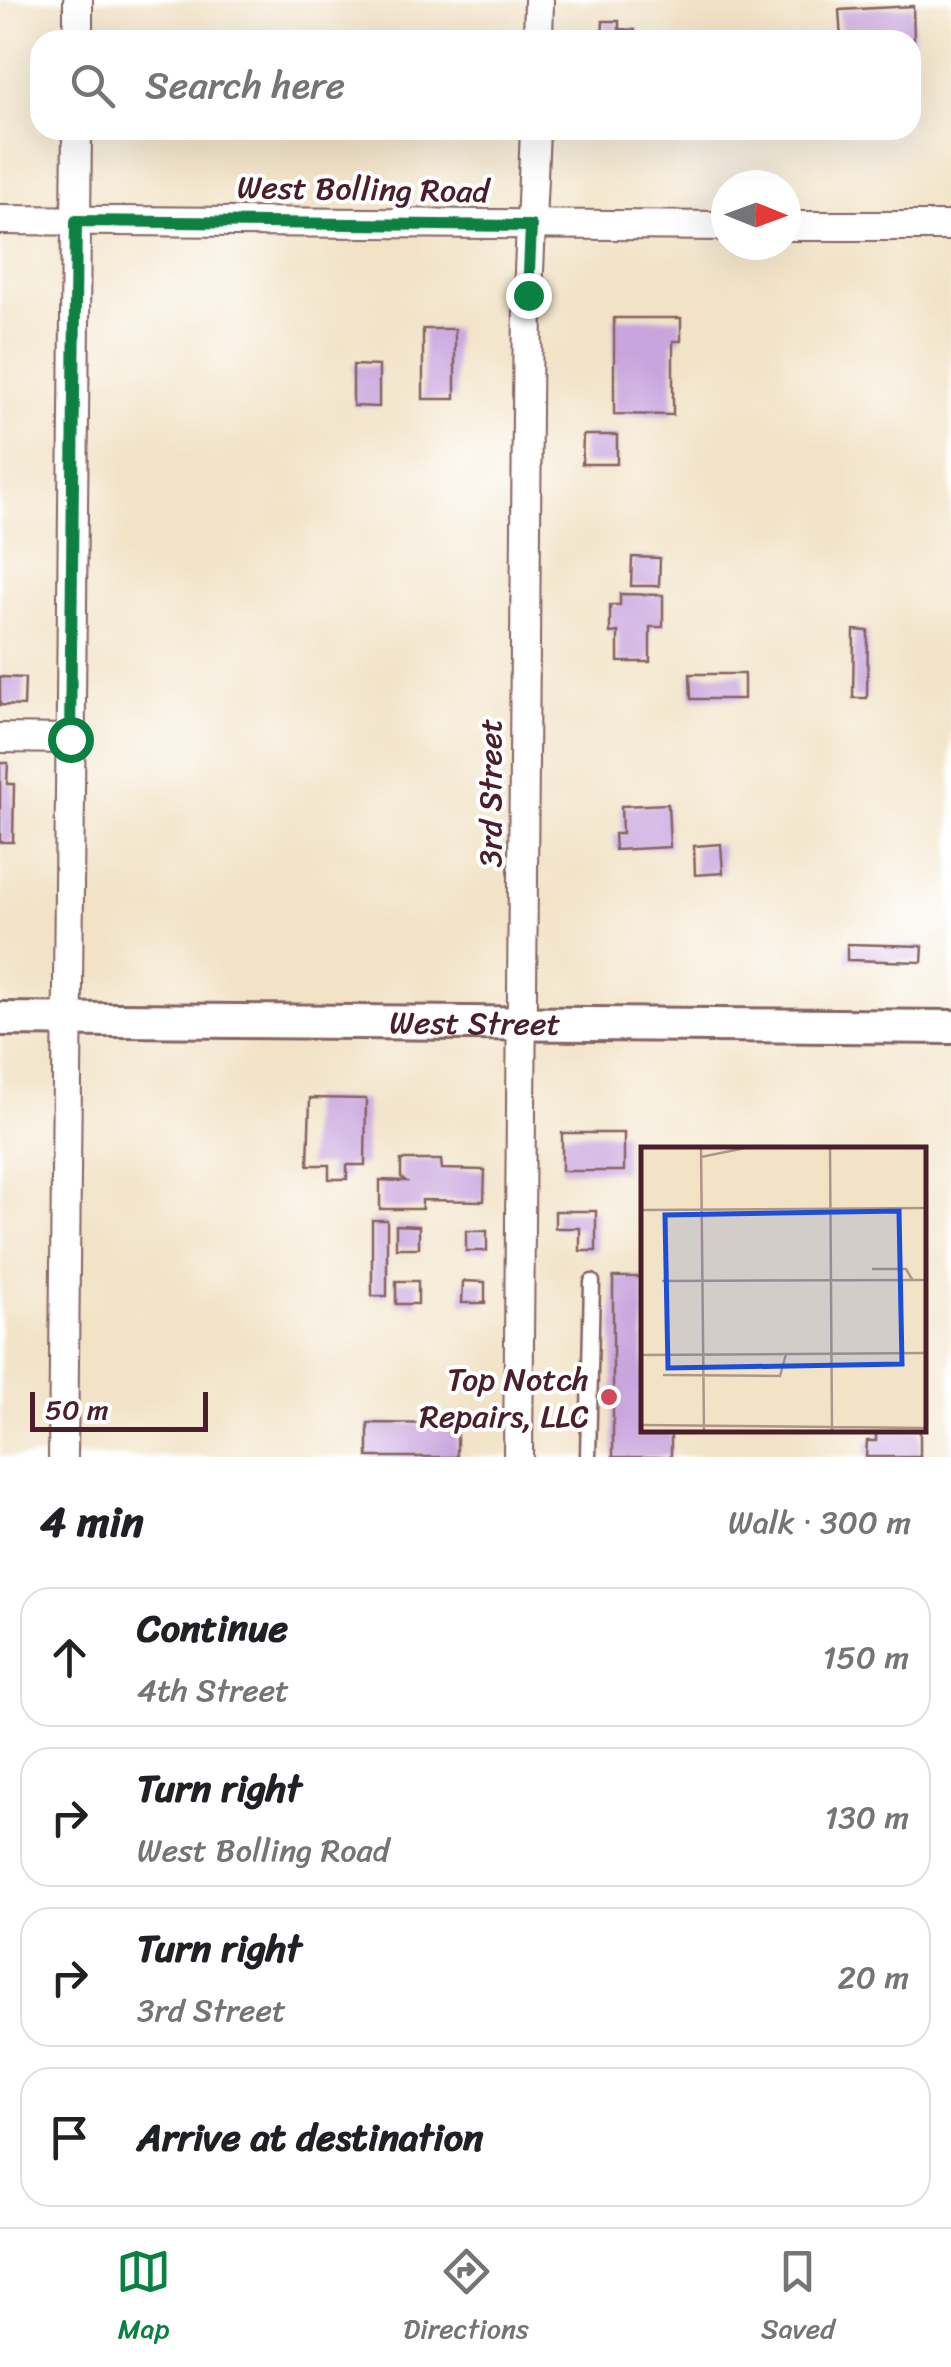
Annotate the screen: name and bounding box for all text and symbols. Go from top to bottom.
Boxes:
search box [30,30,921,140]
text: Search here [145,52,345,119]
icon: search [65,58,120,113]
street label: West Bolling Road [236,159,492,220]
north arrow [711,170,801,260]
route end [506,273,552,319]
route start [48,717,94,763]
street label: 3rd Street [462,719,519,867]
street label: West Street [389,994,561,1053]
inset map [641,1147,926,1432]
place label: Top Notch Repairs, LLC [419,1351,589,1445]
text: 50 m [45,1385,109,1434]
marker: Top Notch Repairs, LLC [598,1386,620,1408]
scale bar [30,1387,208,1432]
text: 4 min [40,1485,144,1559]
text: Walk · 300 m [728,1494,911,1551]
text: Continue [137,1595,288,1662]
text: 150 m [823,1629,909,1686]
icon: ahead [42,1630,97,1685]
text: 4th Street [137,1662,289,1719]
text: Turn right [137,1755,302,1822]
text: 130 m [825,1789,909,1846]
icon: right [42,1790,97,1845]
text: West Bolling Road [137,1822,389,1879]
text: Turn right [137,1915,302,1982]
text: 20 m [837,1949,909,2006]
icon: right [42,1950,97,2005]
text: 3rd Street [137,1982,286,2039]
text: Arrive at destination [137,2104,484,2171]
icon: arrive [42,2110,97,2165]
tab: Map [116,2244,171,2353]
tab: Directions [403,2244,529,2353]
tab: Saved [761,2244,835,2353]

